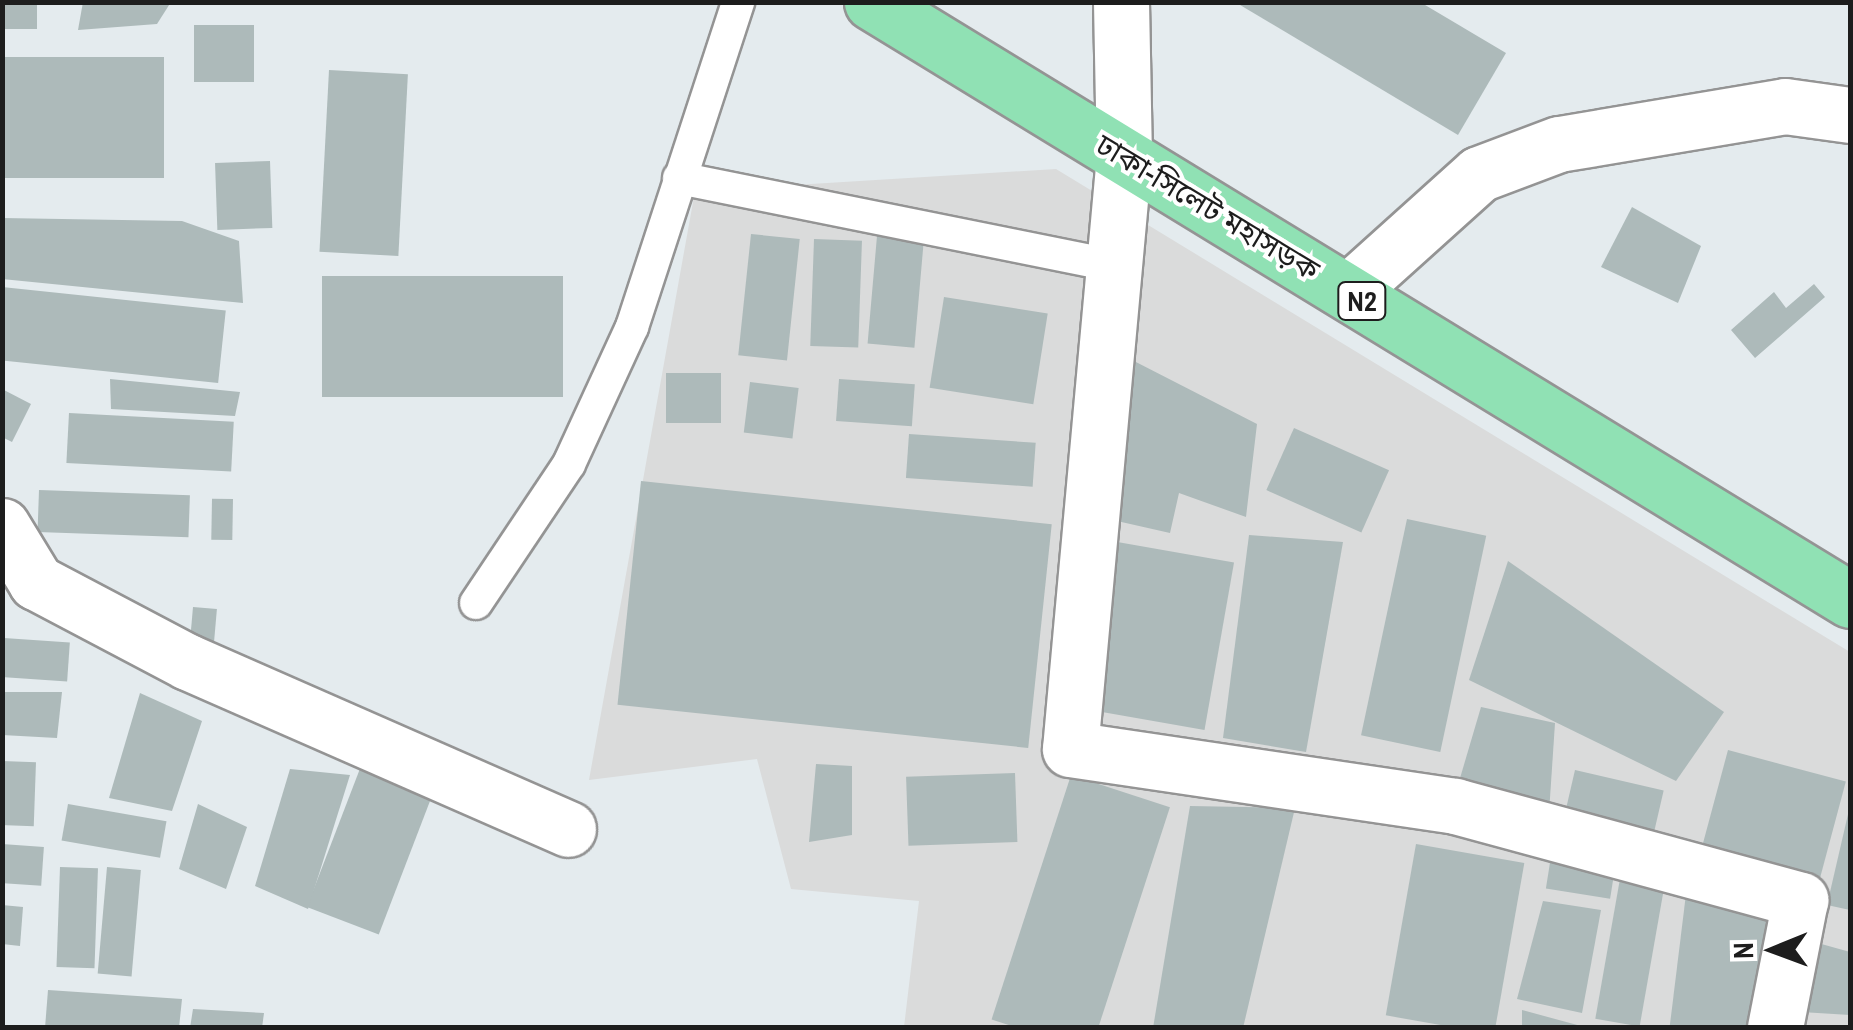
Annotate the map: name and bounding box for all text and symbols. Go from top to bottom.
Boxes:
street label: ঢাকা-সিলেট মহাসড়ক [1090,126,1326,288]
road number: N2 [1337,278,1387,324]
north arrow [1723,900,1823,1000]
text: N [1724,942,1762,959]

